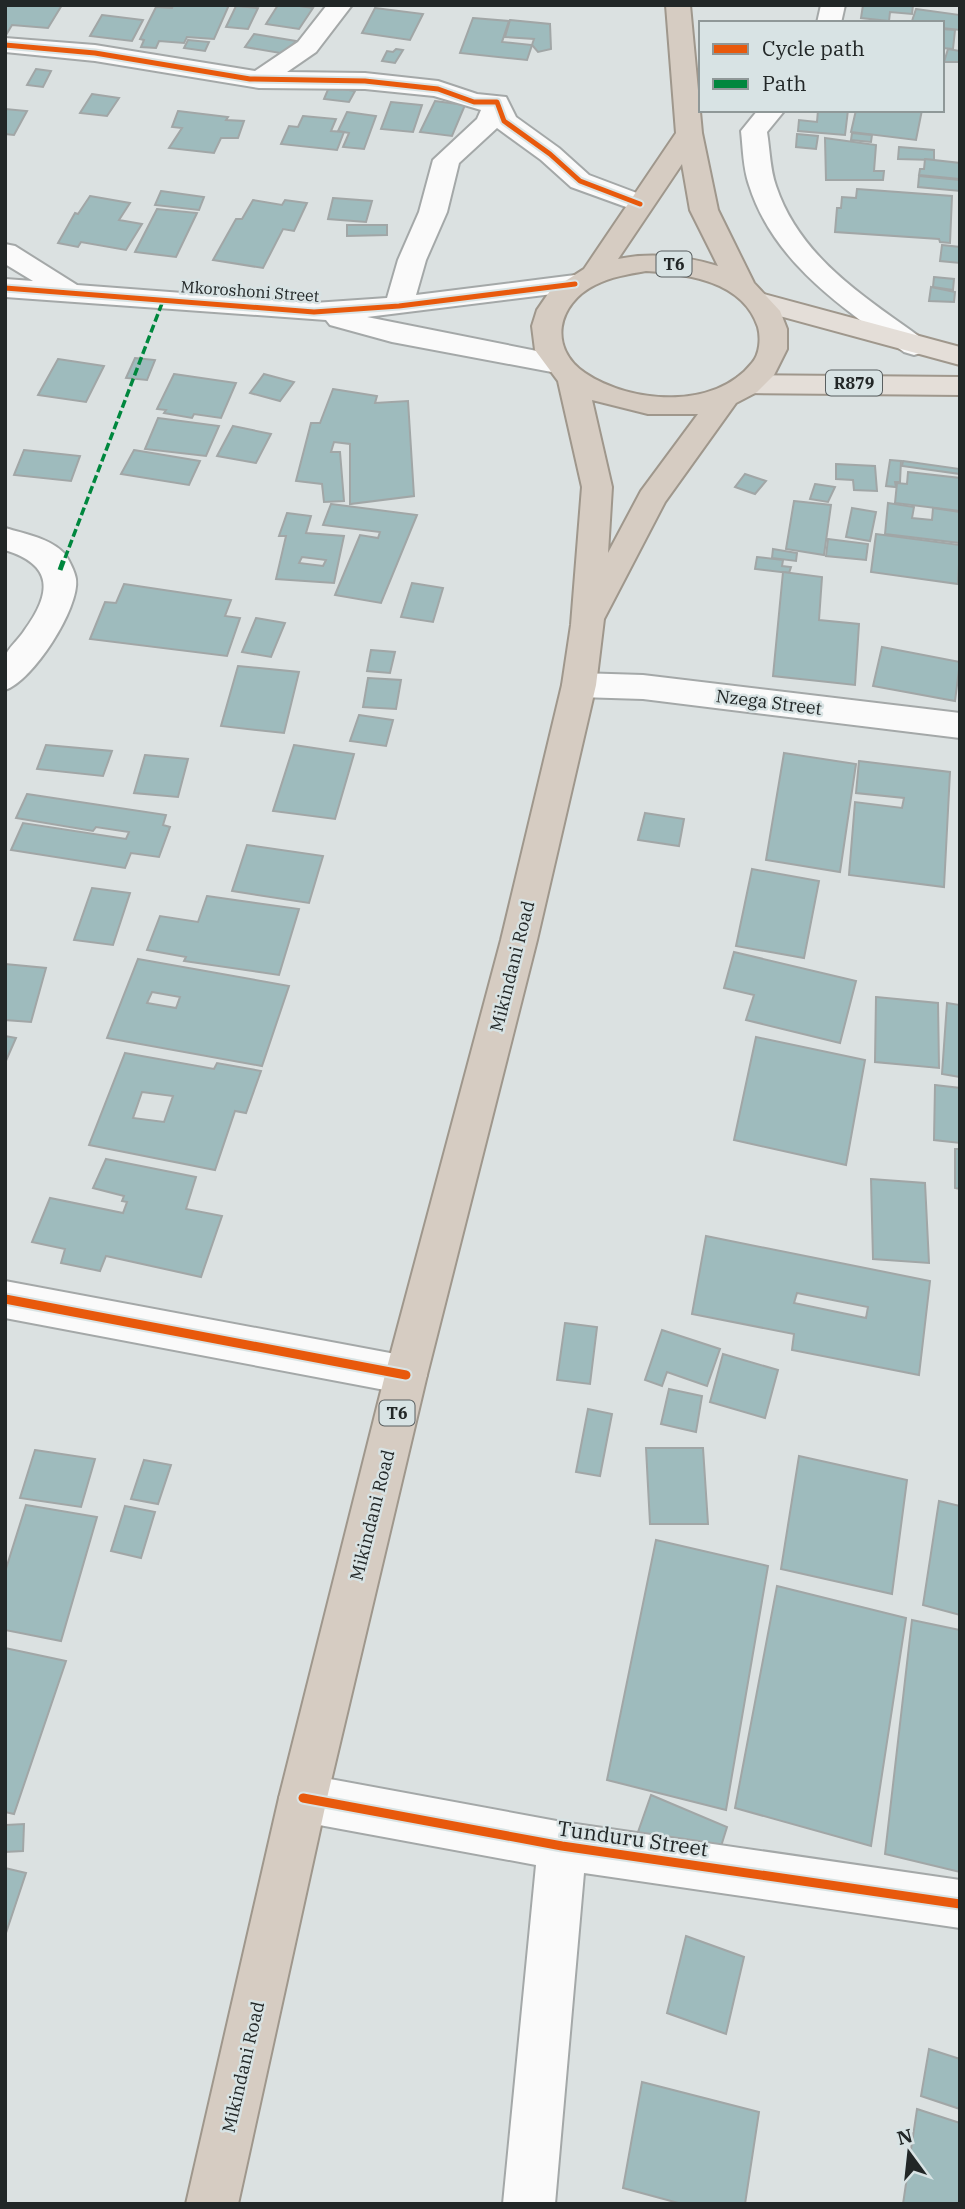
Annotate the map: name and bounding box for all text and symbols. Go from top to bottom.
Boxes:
legend [699,21,944,112]
text: Cycle path [762,34,865,62]
text: Path [762,69,807,97]
road number: T6 [656,252,692,276]
street label: Mkoroshoni Street [180,276,320,306]
road number: R879 [826,370,882,396]
street label: Nzega Street [715,684,823,720]
street label: Mikindani Road [485,898,539,1034]
road number: T6 [380,1400,414,1426]
street label: Mikindani Road [345,1447,399,1583]
street label: Tunduru Street [556,1814,710,1862]
street label: Mikindani Road [217,1999,269,2135]
north arrow [874,2118,944,2188]
text: N [894,2123,915,2150]

